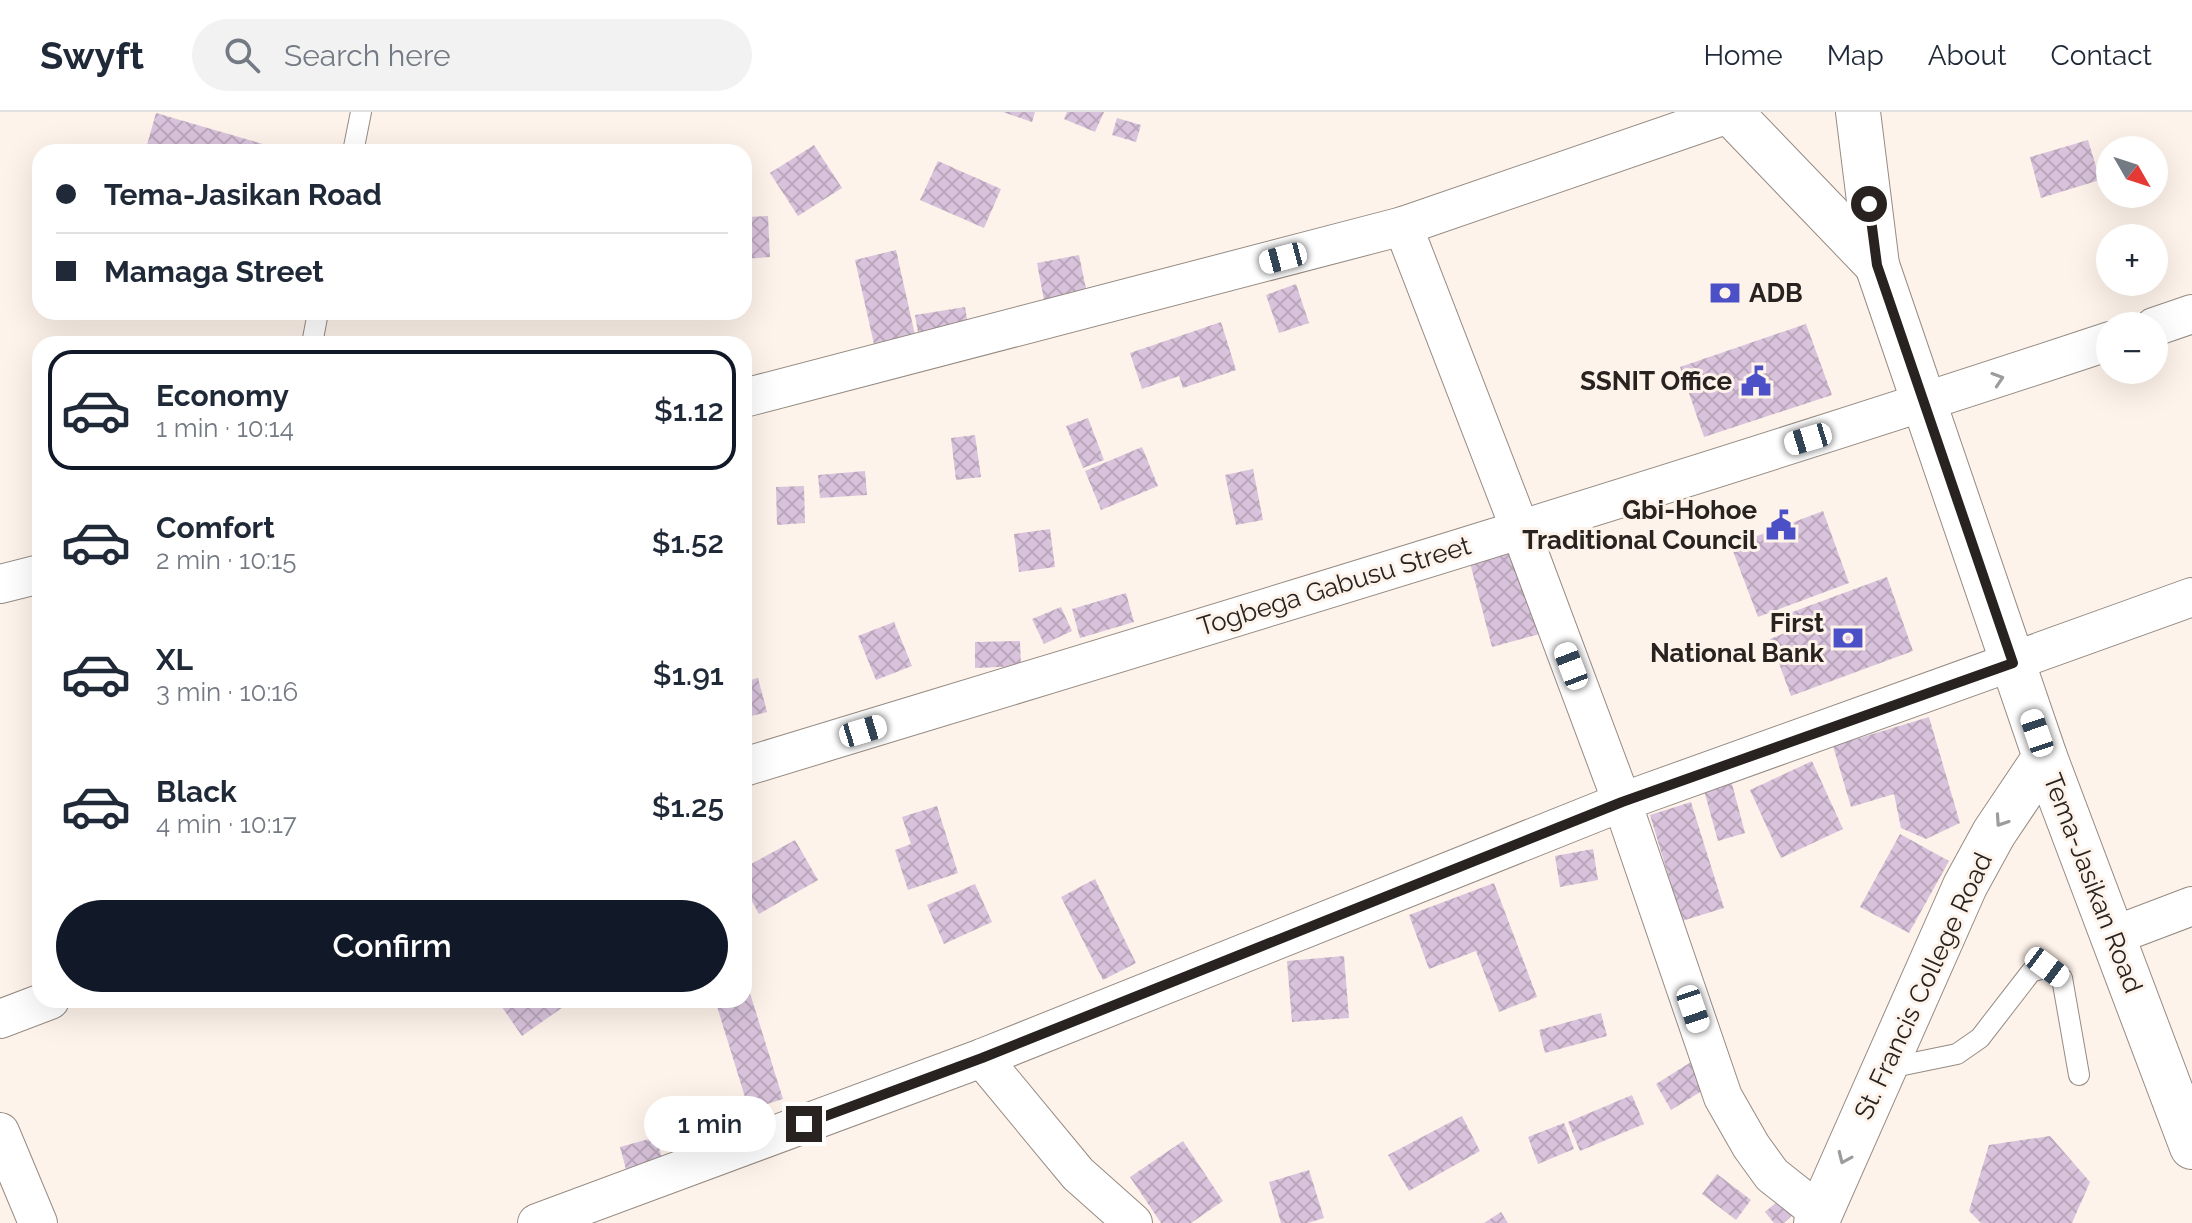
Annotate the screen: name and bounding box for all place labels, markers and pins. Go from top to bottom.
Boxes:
bank icon: ADB [1708,276,1742,310]
place label: ADB [1749,278,1803,308]
public building icon: SSNIT Office [1739,364,1773,398]
place label: SSNIT Office [1580,366,1732,396]
place label: Gbi-Hohoe Traditional Council [1522,495,1758,555]
public building icon: Gbi-Hohoe Traditional Council [1764,508,1798,542]
place label: First National Bank [1650,608,1824,668]
bank icon: First National Bank [1831,621,1865,655]

